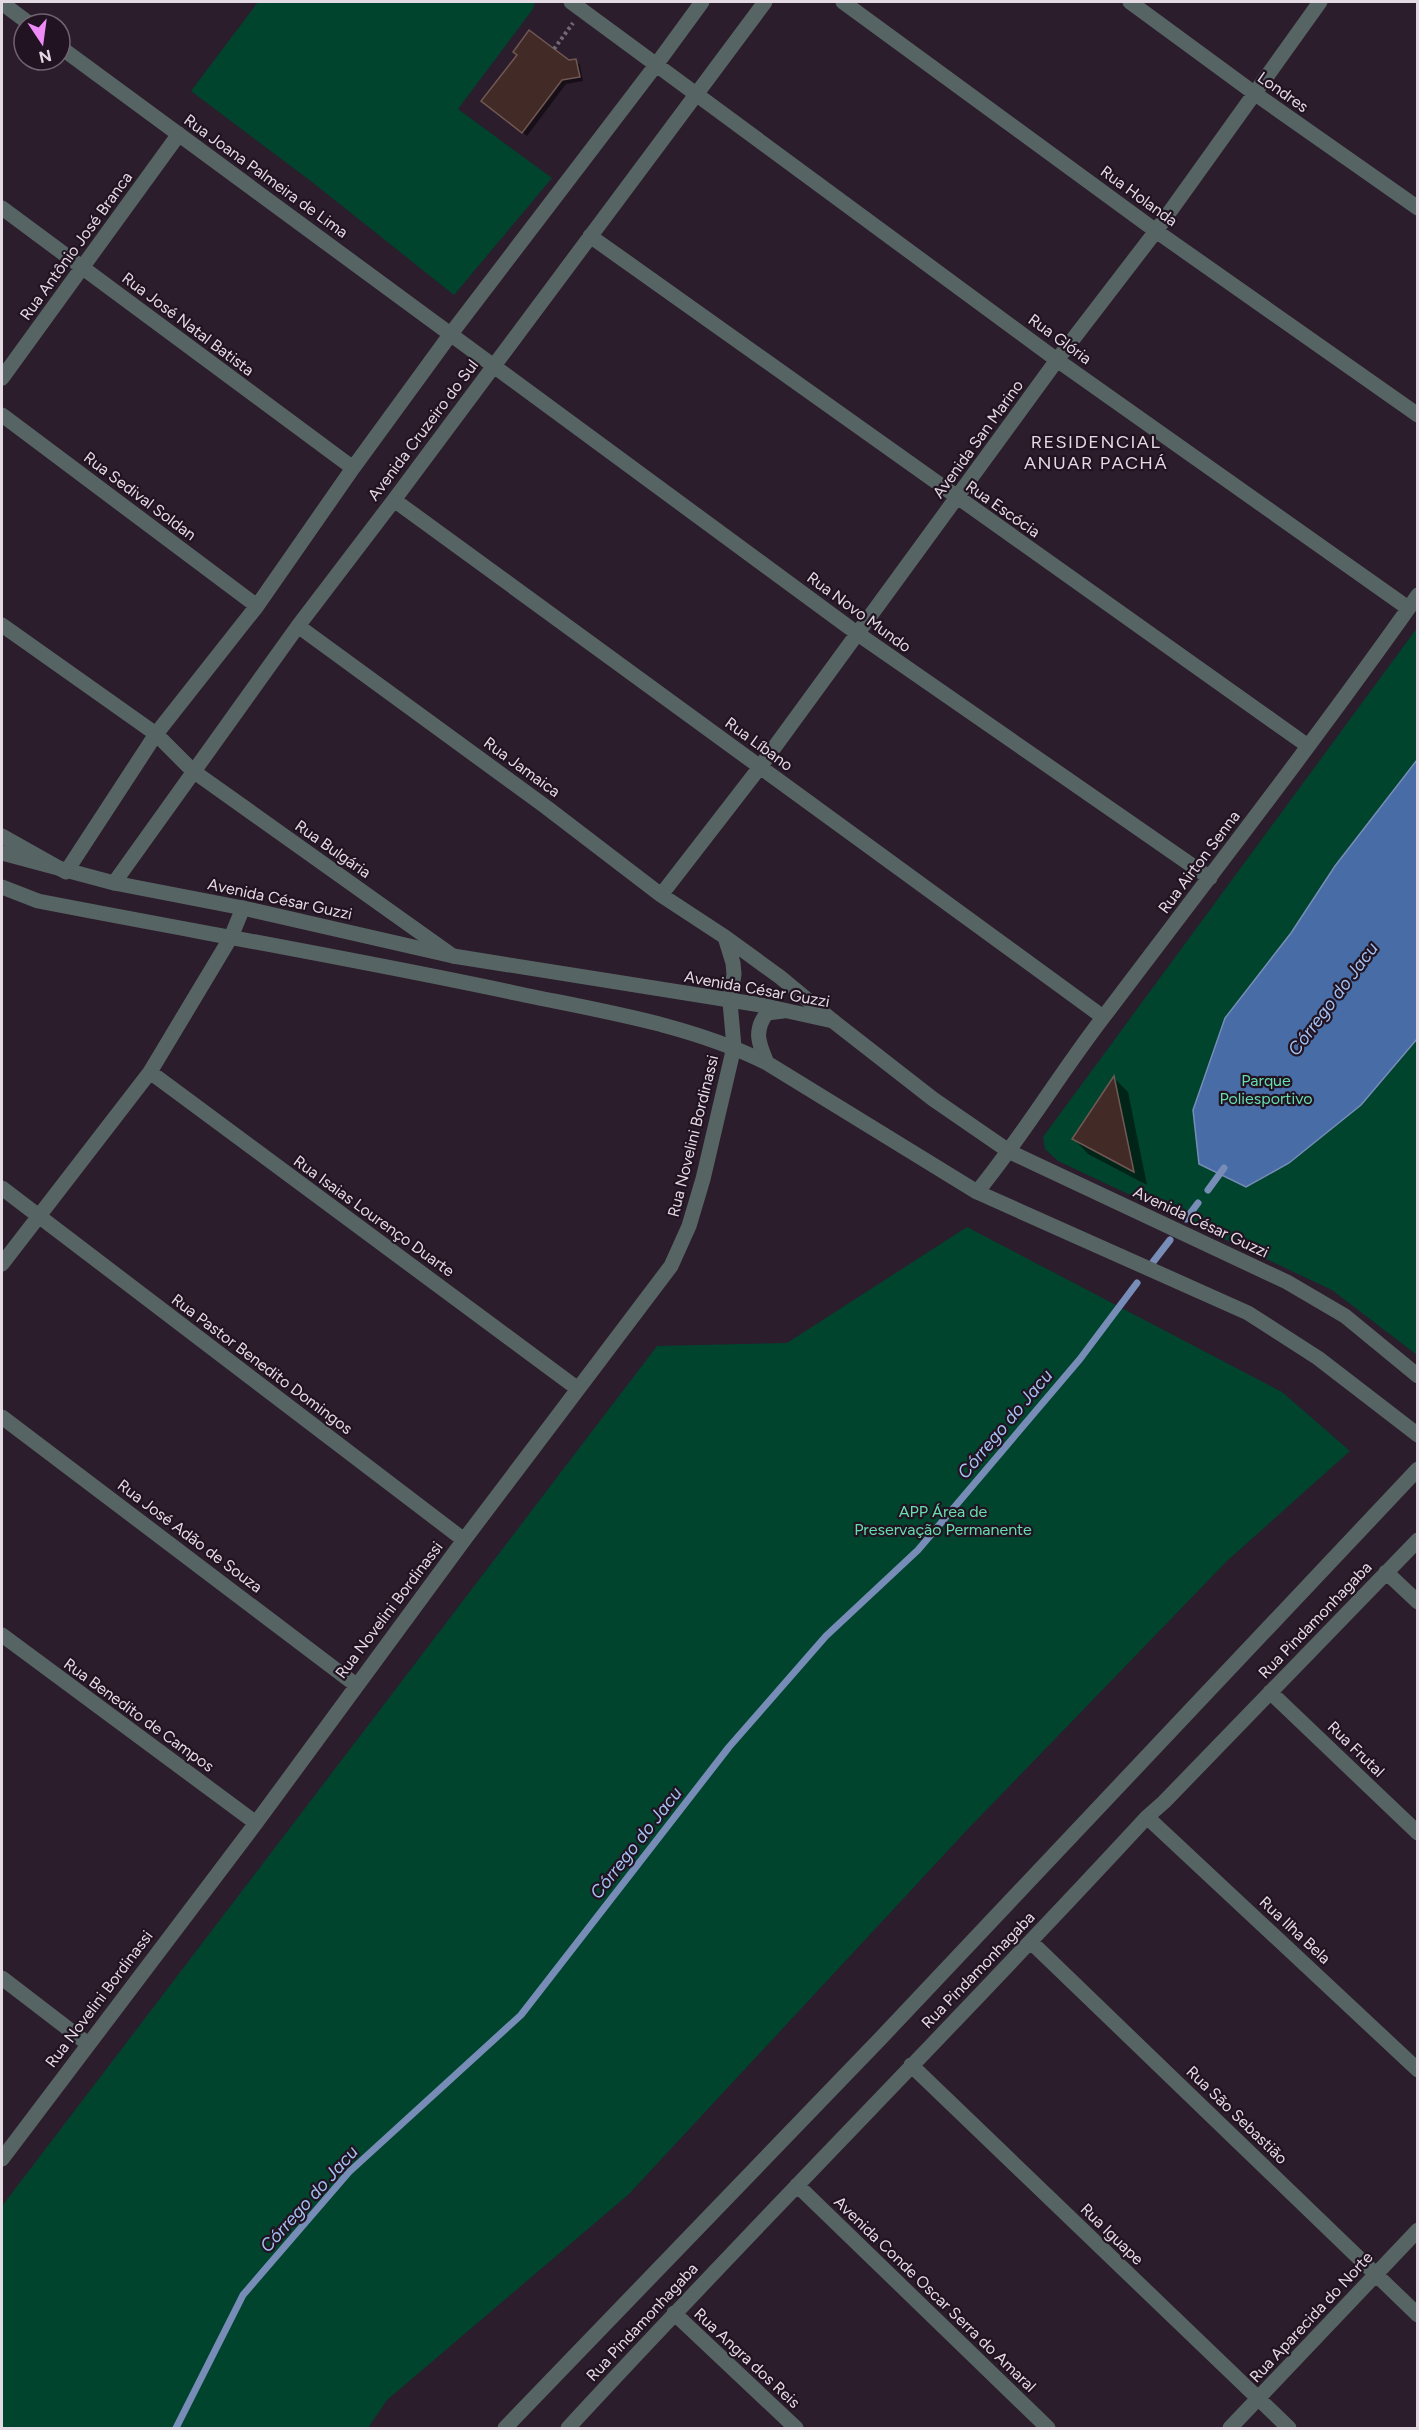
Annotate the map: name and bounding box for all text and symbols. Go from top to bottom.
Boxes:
north arrow [12,12,72,72]
text: N [37,45,53,67]
street label: Londres [1254,68,1312,116]
street label: Rua Joana Palmeira de Lima [180,110,352,242]
street label: Rua Holanda [1097,162,1181,230]
street label: Rua Antônio José Branca [16,168,136,324]
street label: Rua José Natal Batista [118,268,258,380]
street label: Rua Glória [1025,310,1095,368]
street label: Avenida Cruzeiro do Sul [364,356,482,504]
street label: Avenida San Marino [929,376,1027,502]
district label: RESIDENCIAL ANUAR PACHÁ [1024,431,1168,474]
street label: Rua Sedival Soldan [80,448,200,544]
street label: Rua Escócia [962,476,1044,542]
street label: Rua Novo Mundo [803,568,915,656]
street label: Rua Líbano [722,713,796,775]
street label: Rua Jamaica [480,733,564,801]
street label: Rua Airton Senna [1154,807,1244,917]
street label: Rua Bulgária [291,816,375,882]
street label: Avenida César Guzzi [206,874,354,924]
water label: Córrego do Jacu [1283,938,1383,1060]
street label: Avenida César Guzzi [683,967,831,1011]
street label: Rua Novelini Bordinassi [664,1053,722,1219]
park label: Parque Poliesportivo [1219,1071,1313,1108]
street label: Rua Isaias Lourenço Duarte [290,1151,458,1281]
street label: Avenida César Guzzi [1130,1182,1272,1262]
street label: Rua Pastor Benedito Domingos [168,1290,356,1438]
water label: Córrego do Jacu [953,1365,1057,1483]
street label: Rua José Adão de Souza [114,1475,266,1597]
park label: APP Área de Preservação Permanente [854,1502,1032,1539]
street label: Rua Novelini Bordinassi [331,1538,447,1682]
street label: Rua Pindamonhagaba [1255,1558,1375,1682]
street label: Rua Benedito de Campos [60,1654,218,1776]
street label: Rua Frutal [1324,1717,1388,1781]
water label: Córrego do Jacu [585,1783,687,1903]
street label: Rua Ilha Bela [1256,1892,1334,1968]
street label: Rua Pindamonhagaba [918,1908,1038,2032]
street label: Rua Novelini Bordinassi [41,1927,157,2071]
street label: Rua São Sebastião [1183,2062,1291,2168]
water label: Córrego do Jacu [255,2141,363,2257]
street label: Avenida Conde Oscar Serra do Amaral [830,2192,1040,2396]
street label: Rua Iguape [1077,2199,1148,2269]
street label: Rua Aparecida do Norte [1245,2247,1377,2386]
street label: Rua Pindamonhagaba [582,2259,702,2385]
street label: Rua Angra dos Reis [690,2304,804,2412]

